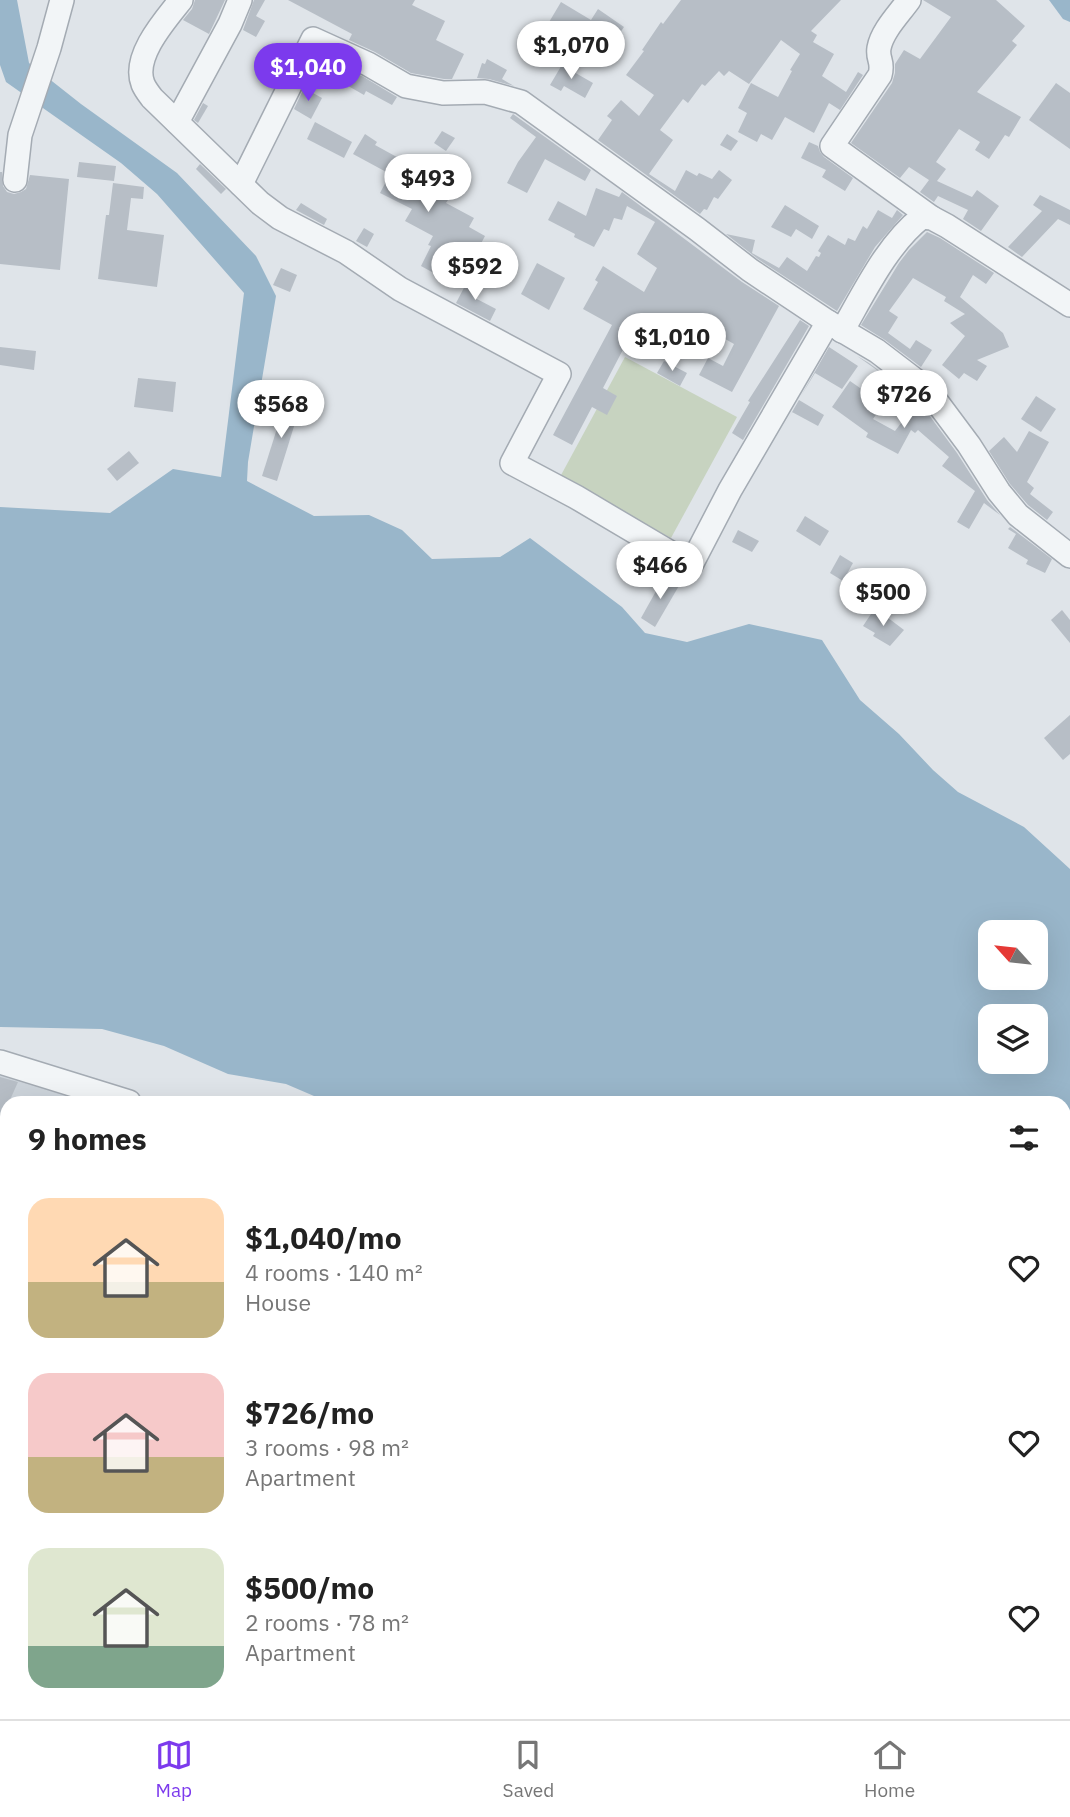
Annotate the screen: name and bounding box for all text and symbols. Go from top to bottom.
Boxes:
pin: $1,070 [514,22,628,81]
text: $1,070 [533,29,609,59]
pin: $1,040 [251,43,365,103]
text: $1,040 [270,51,346,81]
pin: $493 [387,154,469,214]
text: $493 [400,162,456,192]
pin: $592 [434,243,516,302]
text: $592 [447,250,503,280]
pin: $1,010 [615,314,729,373]
text: $1,010 [634,321,710,351]
pin: $726 [863,370,945,430]
text: $726 [876,378,932,408]
pin: $568 [240,380,322,440]
text: $568 [253,388,309,418]
pin: $466 [619,542,701,601]
text: $466 [632,549,688,579]
pin: $500 [842,568,924,628]
text: $500 [855,576,911,606]
north arrow [978,920,1048,990]
map controls [978,920,1048,1074]
button: layers [978,1004,1048,1074]
text: 9 homes [28,1119,147,1158]
icon: filters [1005,1119,1043,1157]
text: $1,040/mo [245,1218,402,1257]
icon: home [84,1226,168,1310]
icon: heart [1005,1249,1043,1287]
text: 4 rooms · 140 m² [245,1257,423,1287]
text: House [245,1287,311,1317]
text: $726/mo [245,1393,374,1432]
icon: home [84,1401,168,1485]
icon: heart [1005,1424,1043,1462]
text: 3 rooms · 98 m² [245,1432,409,1462]
text: Apartment [245,1462,356,1492]
text: $500/mo [245,1568,374,1607]
icon: home [84,1576,168,1660]
icon: heart [1005,1599,1043,1637]
text: 2 rooms · 78 m² [245,1607,409,1637]
text: Apartment [245,1637,356,1667]
tab: Map [155,1736,193,1802]
tab: Saved [503,1736,554,1802]
tab: Home [864,1736,915,1802]

